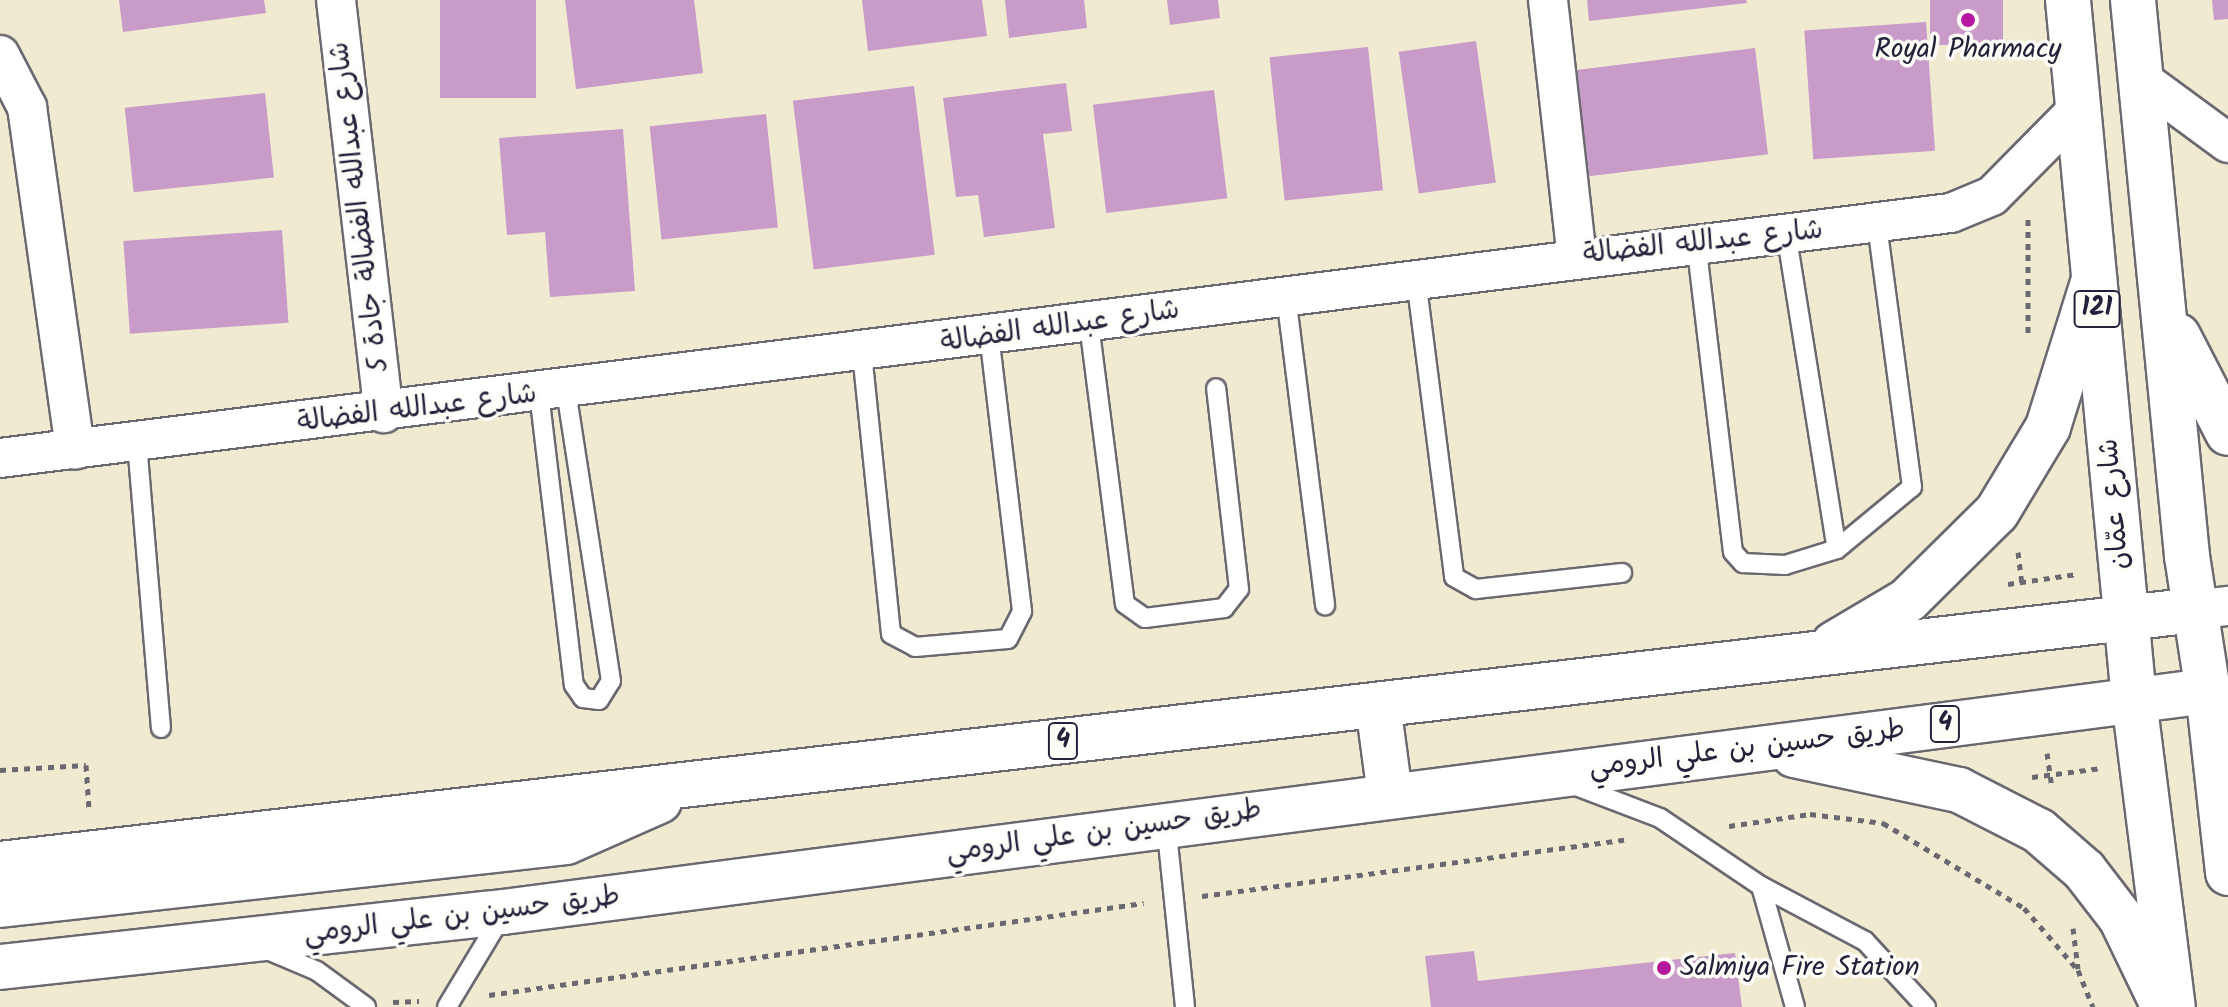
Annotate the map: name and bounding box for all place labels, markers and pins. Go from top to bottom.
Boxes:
marker: Royal Pharmacy [1959,11,1977,29]
place label: Royal Pharmacy [1874,33,2062,67]
place label: Salmiya Fire Station [1680,951,1920,985]
marker: Salmiya Fire Station [1655,959,1673,977]

